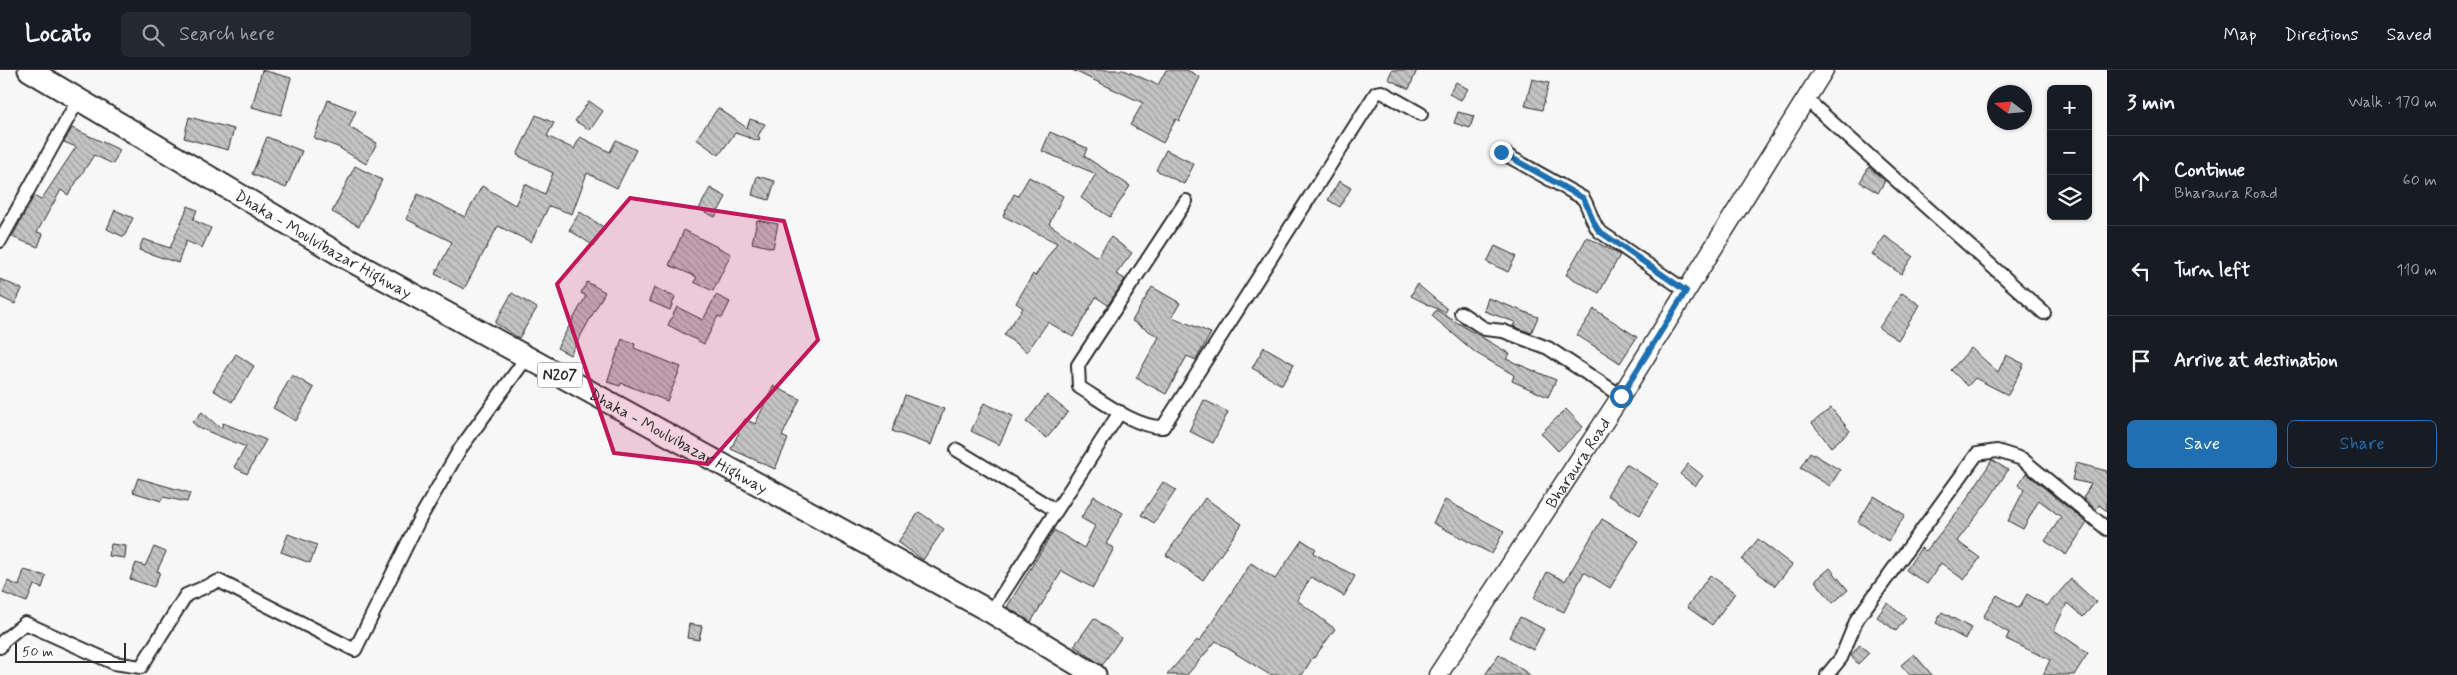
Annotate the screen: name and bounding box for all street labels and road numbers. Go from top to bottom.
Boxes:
street label: Dhaka - Moulvibazar Highway [231,186,415,304]
road number: N207 [538,362,582,388]
street label: Dhaka - Moulvibazar Highway [585,384,771,499]
street label: Bharaura Road [1541,414,1616,513]

